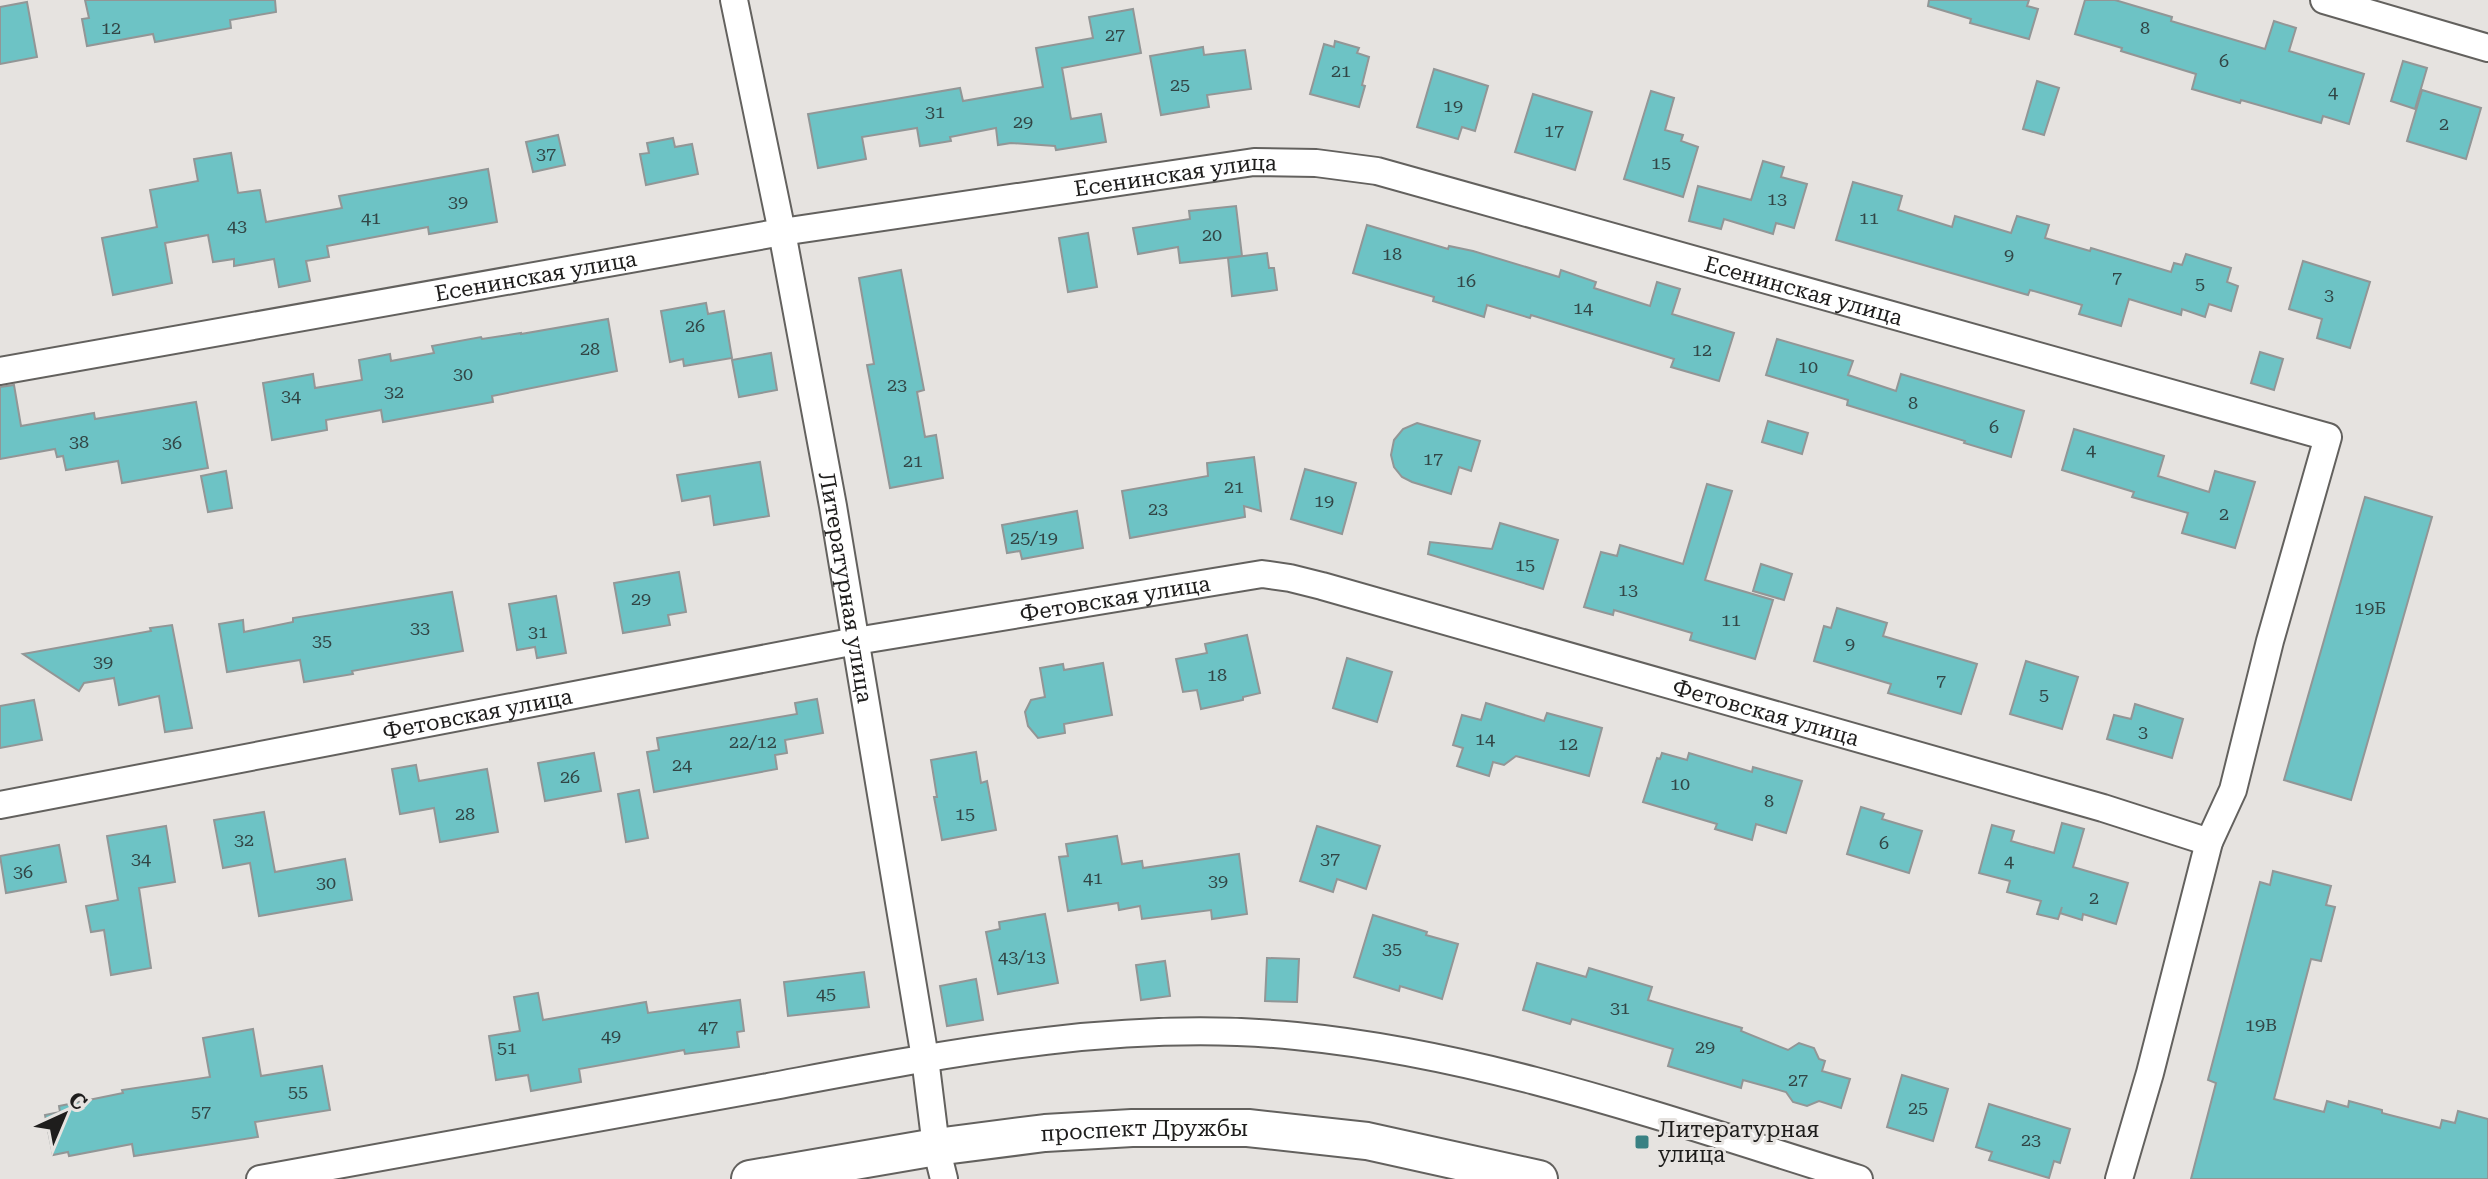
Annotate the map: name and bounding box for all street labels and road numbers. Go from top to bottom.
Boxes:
street label: Есенинская улица [1072,150,1277,202]
street label: Есенинская улица [433,246,639,307]
street label: Есенинская улица [1702,251,1906,330]
street label: Литературная улица [814,470,878,705]
street label: Фетовская улица [1018,571,1212,627]
street label: Фетовская улица [1670,674,1862,751]
street label: Фетовская улица [380,684,574,744]
street label: проспект Дружбы [1040,1116,1248,1146]

